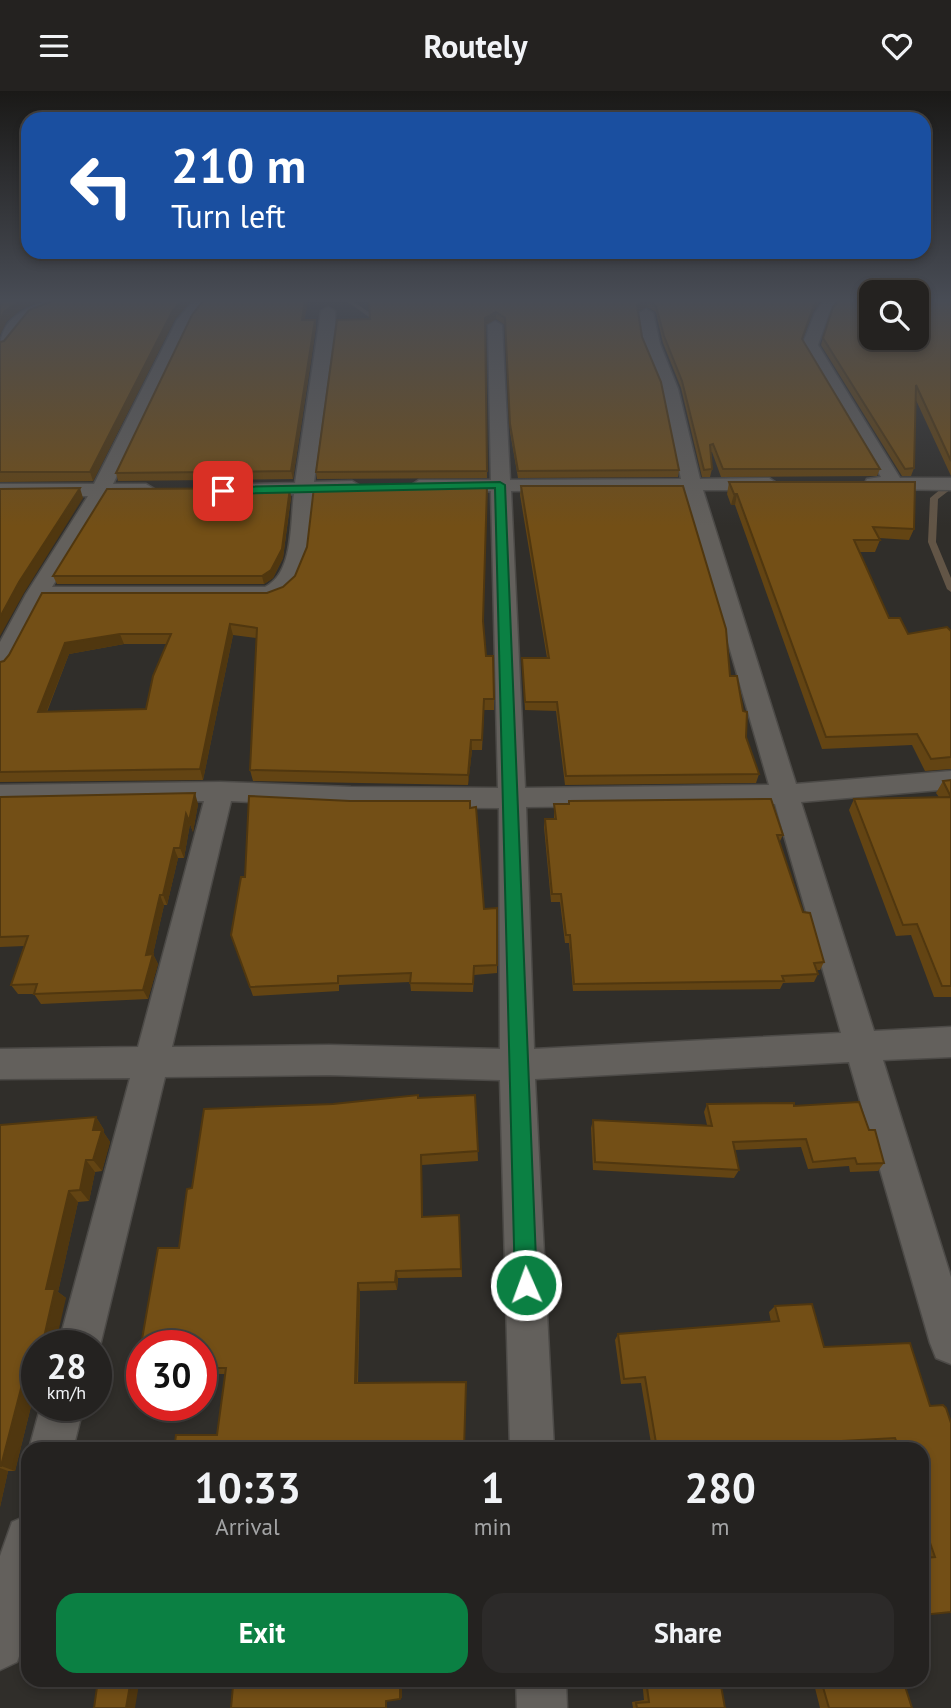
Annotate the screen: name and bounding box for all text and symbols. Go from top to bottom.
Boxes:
text: Routely [423,25,528,67]
icon: menu [35,27,73,65]
icon: heart [878,27,916,65]
text: 210 m [171,133,306,197]
icon: left [56,140,147,231]
text: Turn left [171,195,286,237]
map controls [859,280,929,350]
button: search [859,280,929,350]
pin [193,461,253,521]
icon: arrive [204,472,242,510]
position arrow [489,1248,563,1322]
speed limit sign: 30 [126,1330,217,1421]
text: 28 [47,1343,86,1389]
text: km/h [47,1381,86,1404]
text: 10:33 [194,1460,301,1515]
text: 1 [481,1460,504,1515]
text: 280 [684,1460,756,1515]
text: Arrival [215,1512,280,1541]
text: min [474,1512,511,1541]
text: m [711,1512,729,1541]
button: Exit [56,1593,468,1673]
button: Share [482,1593,894,1673]

